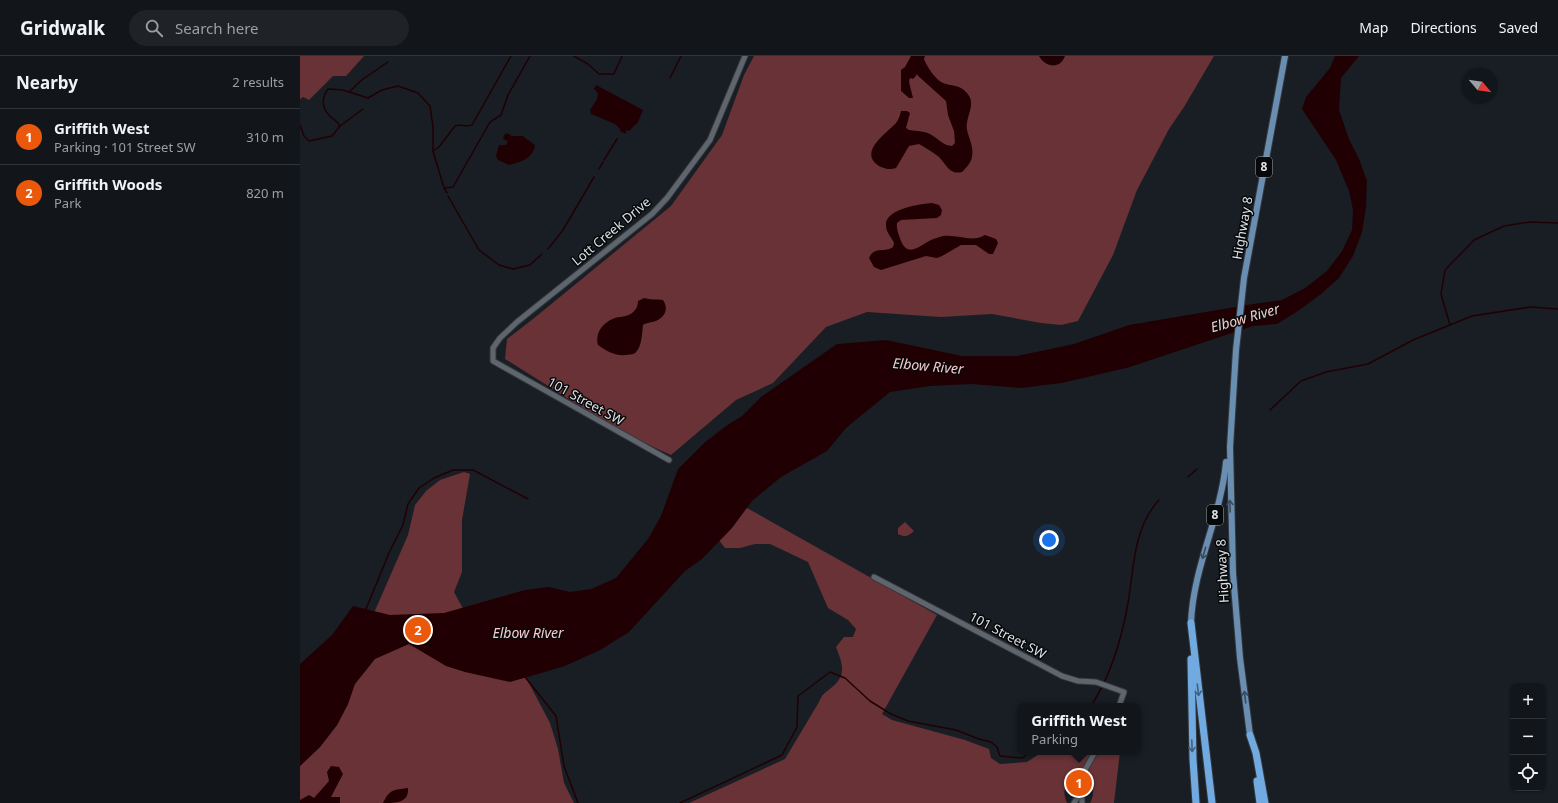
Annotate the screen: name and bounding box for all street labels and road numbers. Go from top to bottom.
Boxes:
road number: 8 [1256,157,1272,177]
street label: Lott Creek Drive [568,193,654,269]
street label: Highway 8 [1228,195,1256,261]
street label: 101 Street SW [545,373,627,429]
road number: 8 [1207,505,1223,525]
street label: Highway 8 [1211,539,1233,603]
street label: 101 Street SW [966,607,1050,663]

